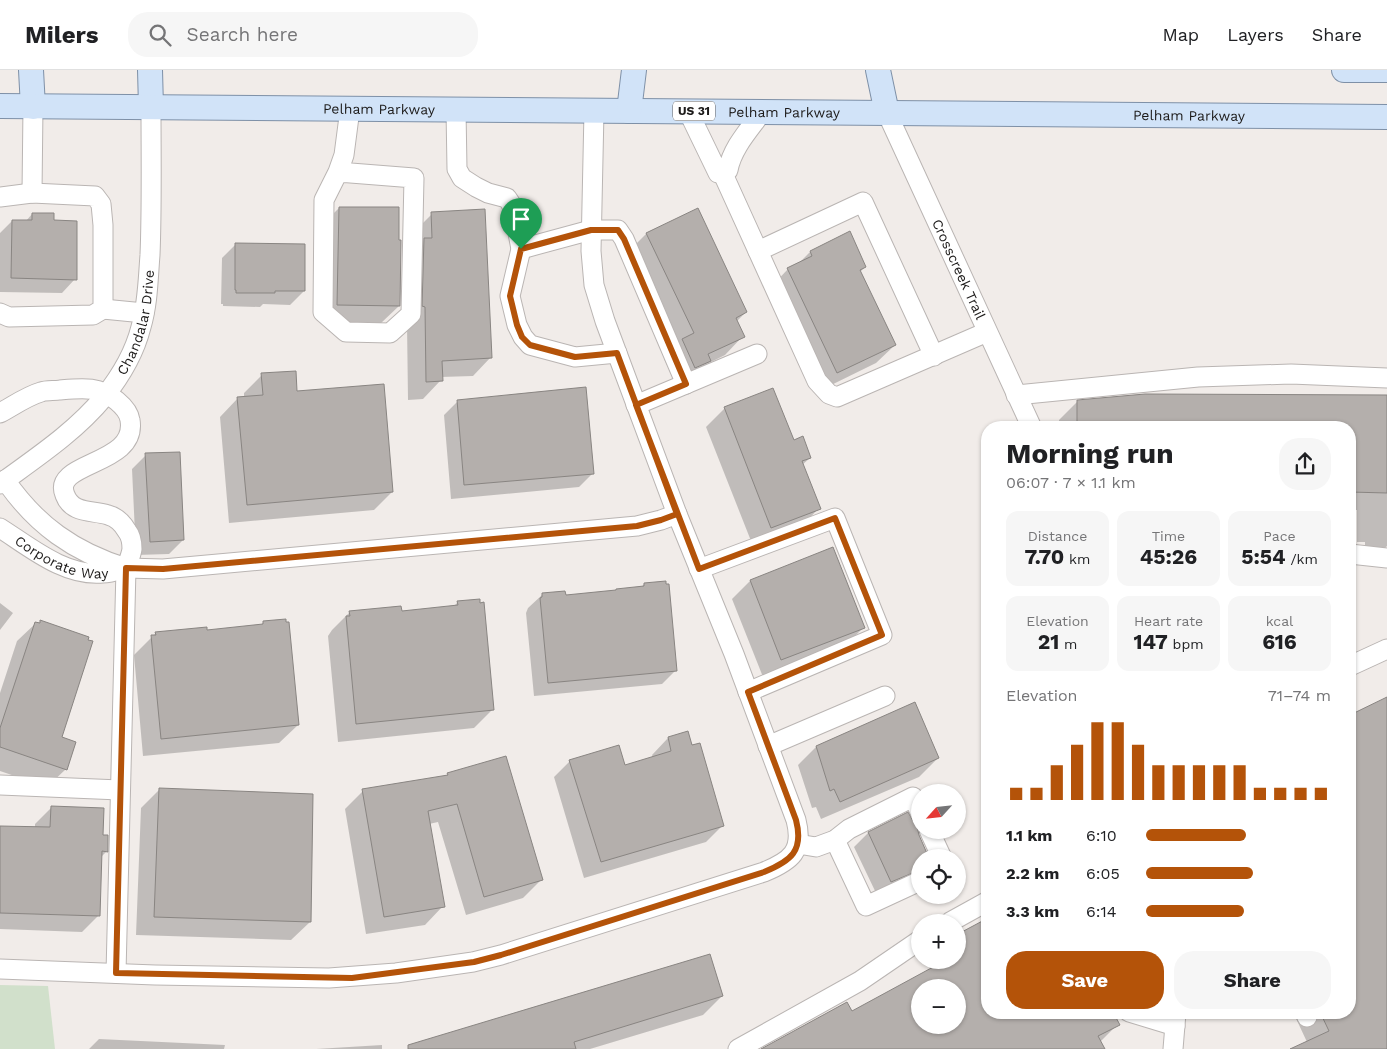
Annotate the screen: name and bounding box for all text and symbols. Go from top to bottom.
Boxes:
search box [128,12,478,57]
text: Milers [25,21,98,49]
icon: search [146,21,174,49]
text: Search here [186,23,298,46]
text: Map [1162,24,1199,45]
text: Layers [1227,24,1284,45]
text: Share [1312,24,1362,45]
street label: Pelham Parkway [323,101,436,117]
road number: US 31 [673,101,715,120]
street label: Pelham Parkway [728,104,841,121]
street label: Pelham Parkway [1133,107,1246,124]
pin [500,198,542,249]
icon: arrive [507,205,535,233]
street label: Crosscreek Trail [929,216,989,323]
street label: Chandalar Drive [114,269,157,378]
text: Morning run [1006,437,1174,470]
button: share [1279,438,1331,490]
text: 06:07 · 7 × 1.1 km [1006,473,1136,492]
text: Distance [1028,528,1087,544]
text: Time [1152,528,1185,544]
text: Pace [1263,528,1296,544]
street label: Corporate Way [12,532,110,582]
text: 7.70 [1025,544,1064,569]
text: 45:26 [1140,544,1197,569]
text: 5:54 [1241,544,1286,569]
text: km [1064,551,1090,567]
text: /km [1286,551,1318,567]
text: Elevation [1026,613,1089,629]
text: Heart rate [1134,613,1203,629]
text: kcal [1266,613,1293,629]
text: 21 [1038,629,1059,654]
text: 147 [1133,629,1168,654]
text: 616 [1262,629,1297,654]
text: m [1059,636,1077,652]
text: bpm [1168,636,1204,652]
text: Elevation [1006,686,1077,705]
text: 71–74 m [1268,686,1331,705]
north arrow [911,784,966,839]
map controls [911,784,966,1034]
text: 1.1 km [1006,826,1052,845]
text: 6:10 [1086,826,1117,845]
button: locate [911,849,966,904]
text: 2.2 km [1006,864,1059,883]
text: 6:05 [1086,864,1120,883]
text: 3.3 km [1006,902,1059,921]
text: 6:14 [1086,902,1116,921]
button: + [911,914,966,969]
button: Save [1006,951,1164,1009]
button: Share [1174,951,1331,1009]
button: − [911,979,966,1034]

